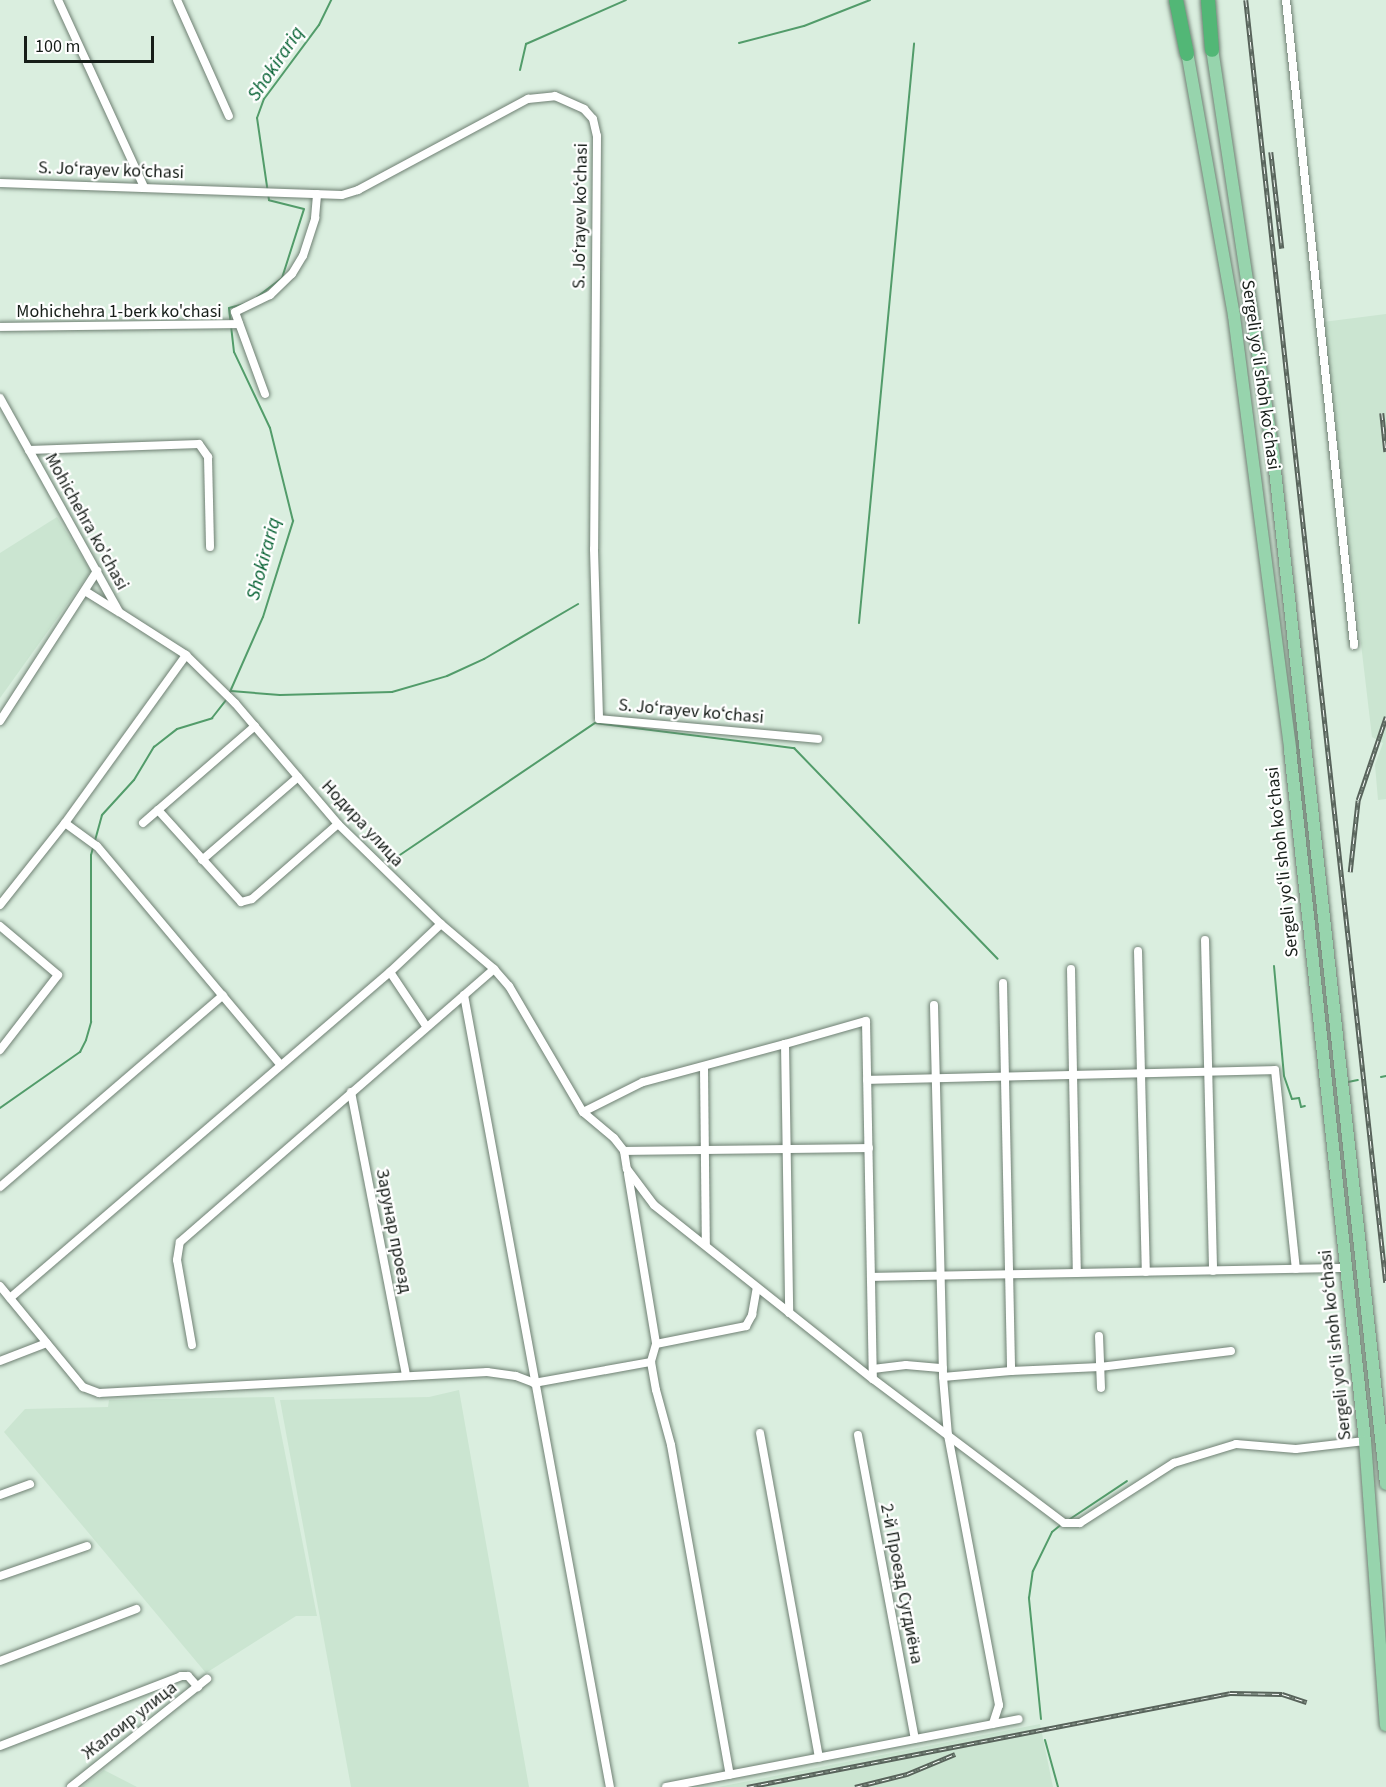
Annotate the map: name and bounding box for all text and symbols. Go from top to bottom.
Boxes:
water label: Shokirariq [242,22,310,106]
scale bar [27,24,158,62]
text: 100 m [35,34,80,59]
street label: S. Joʻrayev koʻchasi [569,143,593,289]
street label: S. Joʻrayev koʻchasi [38,158,184,184]
street label: Sergeli yo‘li shoh ko‘chasi [1236,279,1284,471]
street label: Mohichehra 1-berk ko'chasi [16,301,222,323]
street label: Mohichehra ko'chasi [39,450,133,594]
water label: Shokirariq [241,515,287,603]
street label: S. Joʻrayev koʻchasi [617,695,765,729]
street label: Sergeli yo‘li shoh ko‘chasi [1262,766,1304,958]
street label: Нодира улица [316,776,408,872]
street label: Зарунар проезд [370,1167,416,1295]
street label: Sergeli yo‘li shoh ko‘chasi [1315,1249,1357,1441]
street label: 2-й Проезд Сугдиёна [875,1502,927,1666]
street label: Жалоир улица [78,1677,182,1765]

